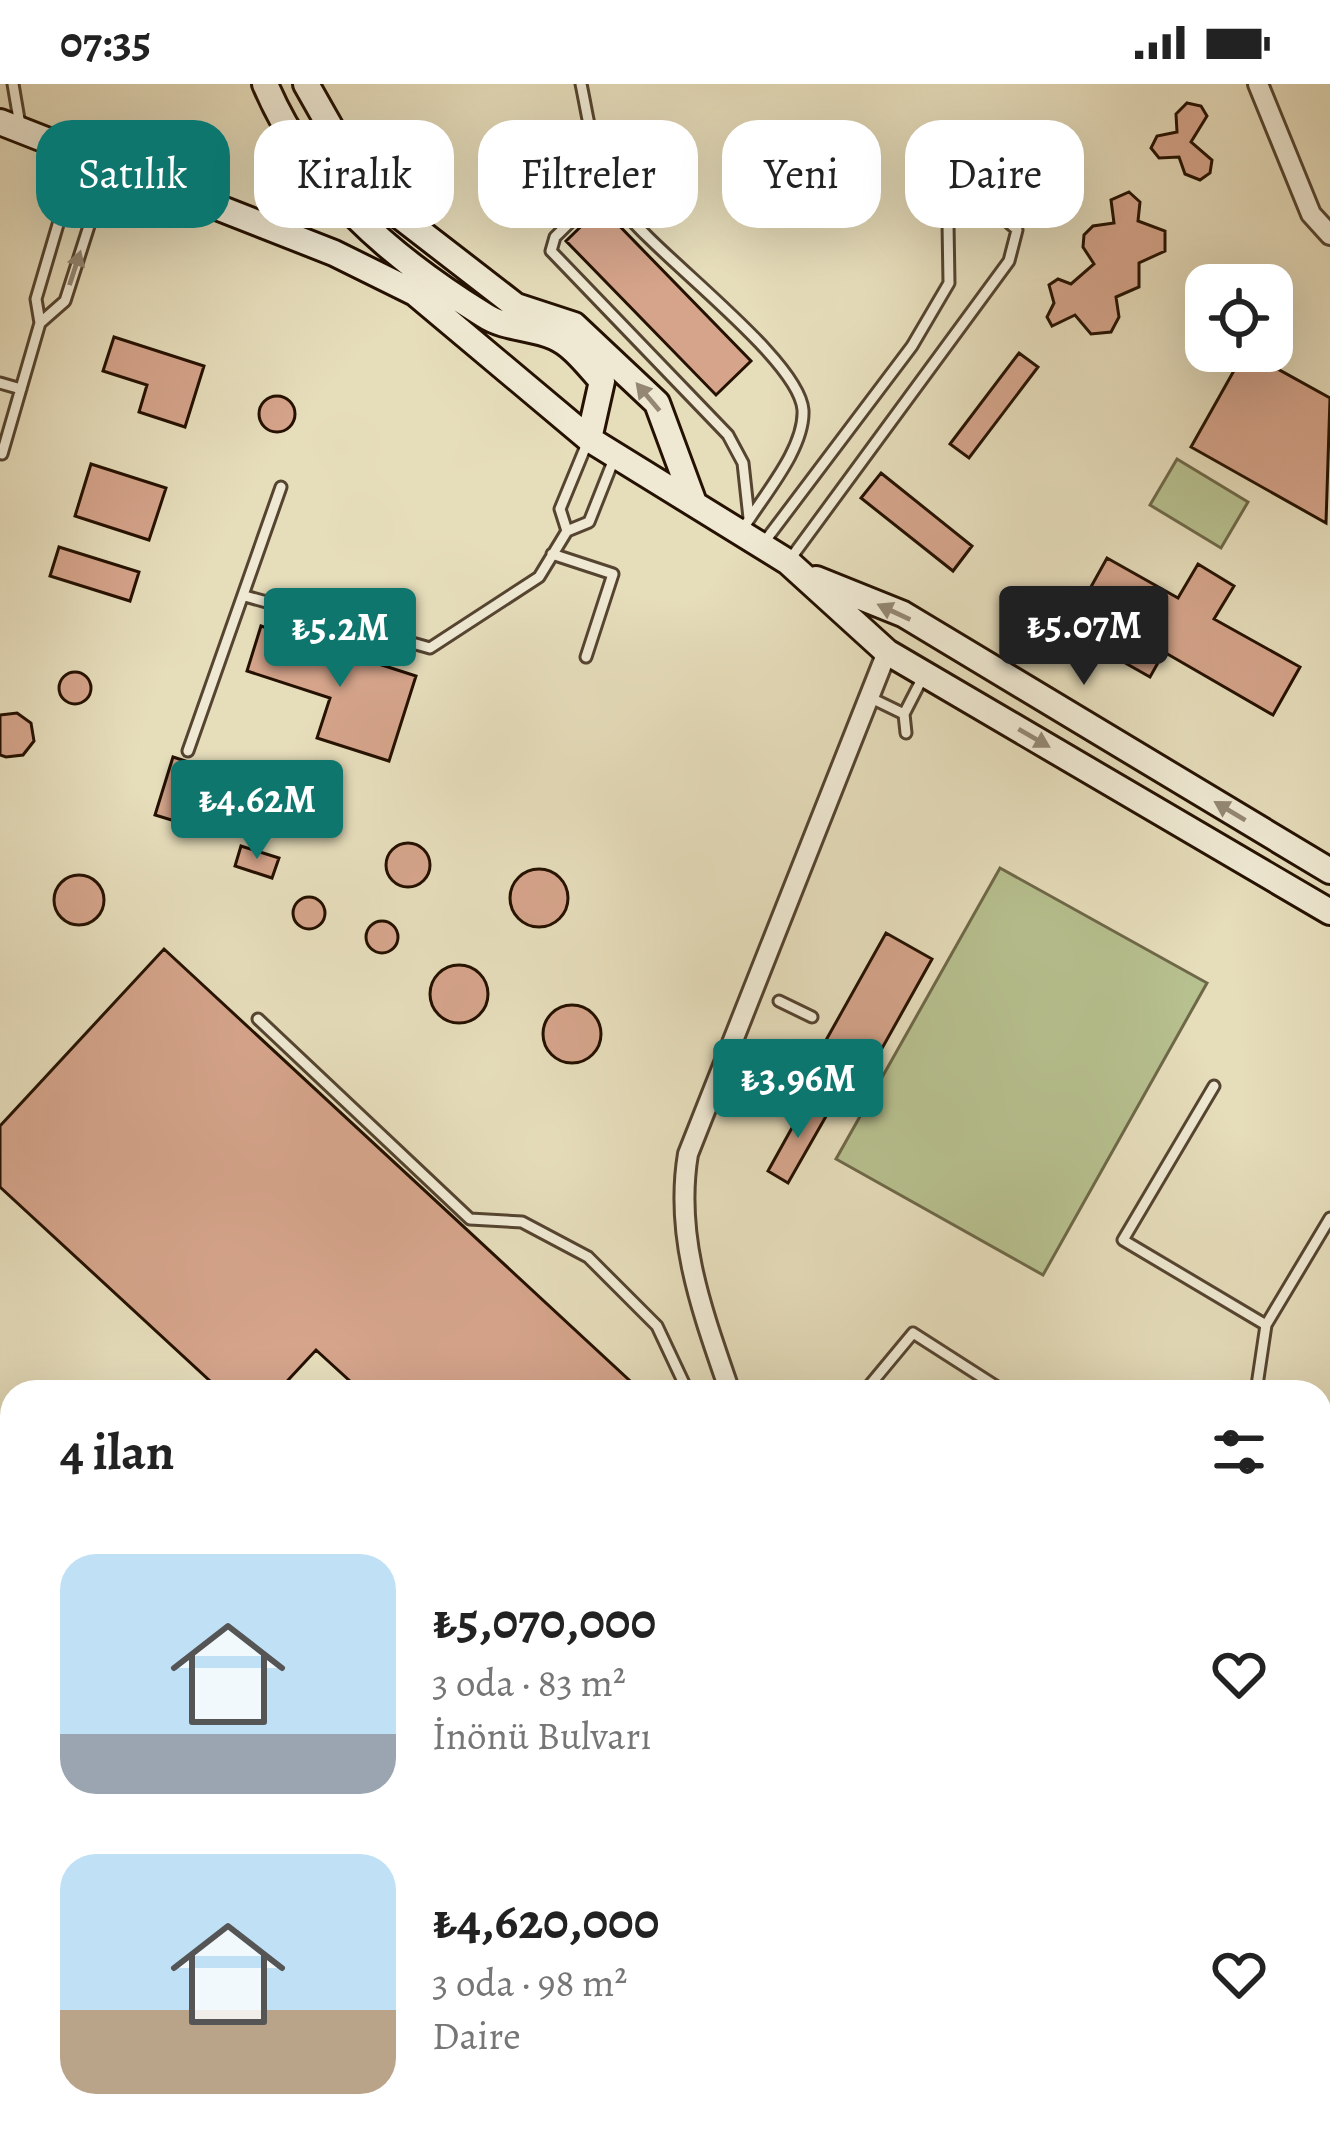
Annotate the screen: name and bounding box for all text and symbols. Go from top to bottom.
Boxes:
text: 07:35 [60,11,151,73]
chip: Satılık [36,120,230,228]
chip: Kiralık [254,120,454,228]
chip: Filtreler [478,120,698,228]
chip: Yeni [722,120,881,228]
chip: Daire [905,120,1084,228]
one-way arrow [67,249,86,286]
map controls [1185,264,1293,372]
button: locate [1185,264,1293,372]
one-way arrow [636,382,661,413]
pin: ₺5.07M [986,586,1182,688]
pin: ₺5.2M [256,588,424,690]
text: ₺5.07M [1026,598,1142,651]
text: ₺5.2M [291,600,389,653]
one-way arrow [876,602,911,622]
one-way arrow [1017,727,1051,748]
pin: ₺4.62M [159,760,355,862]
text: ₺4.62M [198,772,316,825]
one-way arrow [1213,801,1247,822]
pin: ₺3.96M [700,1039,896,1141]
text: ₺3.96M [740,1051,856,1104]
text: 4 ilan [60,1417,174,1487]
icon: filters [1206,1419,1272,1485]
text: ₺5,070,000 [432,1586,656,1656]
icon: home [156,1602,300,1746]
icon: heart [1206,1641,1272,1707]
text: 3 oda · 83 m² [432,1656,626,1709]
text: İnönü Bulvarı [432,1709,651,1762]
text: ₺4,620,000 [432,1886,659,1956]
icon: home [156,1902,300,2046]
icon: heart [1206,1941,1272,2007]
text: 3 oda · 98 m² [432,1956,627,2009]
text: Daire [432,2009,521,2062]

